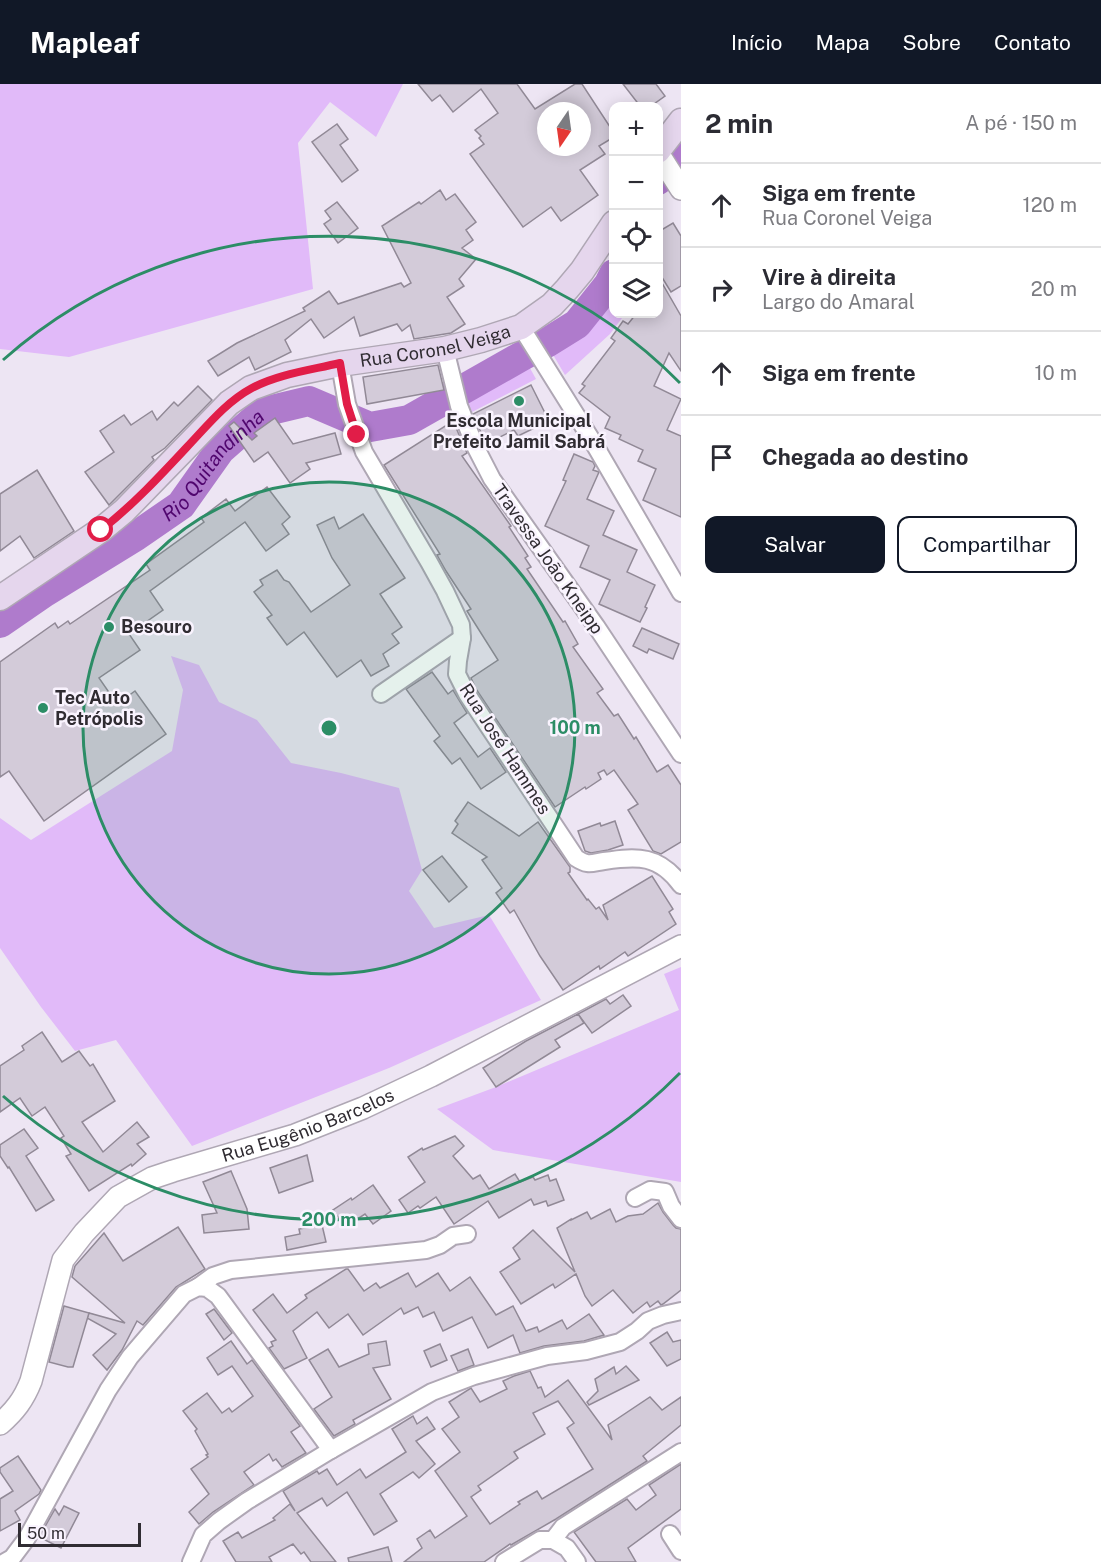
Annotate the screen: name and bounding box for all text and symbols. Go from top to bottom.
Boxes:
text: Mapleaf [30,26,140,59]
text: Início [731,30,782,55]
text: Mapa [815,30,870,55]
text: Sobre [903,30,961,55]
text: Contato [994,30,1071,55]
north arrow [537,102,591,156]
map controls [609,102,663,318]
button: + [609,102,663,156]
text: 2 min [705,108,773,139]
text: A pé · 150 m [965,111,1077,135]
button: − [609,156,663,210]
text: Siga em frente [762,180,916,206]
icon: ahead [705,189,738,222]
text: 120 m [1023,193,1077,217]
text: Rua Coronel Veiga [762,206,932,230]
button: locate [609,210,663,264]
button: layers [609,264,663,318]
text: Vire à direita [762,264,896,290]
icon: right [705,273,738,306]
text: 20 m [1031,277,1077,301]
text: Largo do Amaral [762,290,915,314]
street label: Rua Coronel Veiga [358,320,513,371]
icon: ahead [705,357,738,390]
text: Siga em frente [762,360,916,386]
text: 10 m [1034,361,1077,385]
marker: Escola Municipal Prefeito Jamil Sabrá [512,394,526,408]
water label: Rio Quitandinha [157,405,269,527]
place label: Escola Municipal Prefeito Jamil Sabrá [433,410,605,452]
route end [343,421,369,447]
icon: arrive [705,441,738,474]
text: Chegada ao destino [762,444,968,470]
street label: Travessa João Kneipp [489,480,608,638]
route start [87,516,113,542]
button: Salvar [705,516,885,573]
button: Compartilhar [897,516,1077,573]
place label: Besouro [121,616,192,637]
marker: Besouro [102,620,116,634]
street label: Rua José Hammes [455,679,555,818]
place label: Tec Auto Petrópolis [55,687,143,729]
marker: Tec Auto Petrópolis [36,701,50,715]
text: 100 m [549,717,601,738]
centre of rings [319,718,339,738]
street label: Rua Eugênio Barcelos [219,1084,397,1166]
text: 200 m [302,1209,356,1230]
scale bar [18,1520,141,1548]
text: 50 m [27,1524,65,1543]

